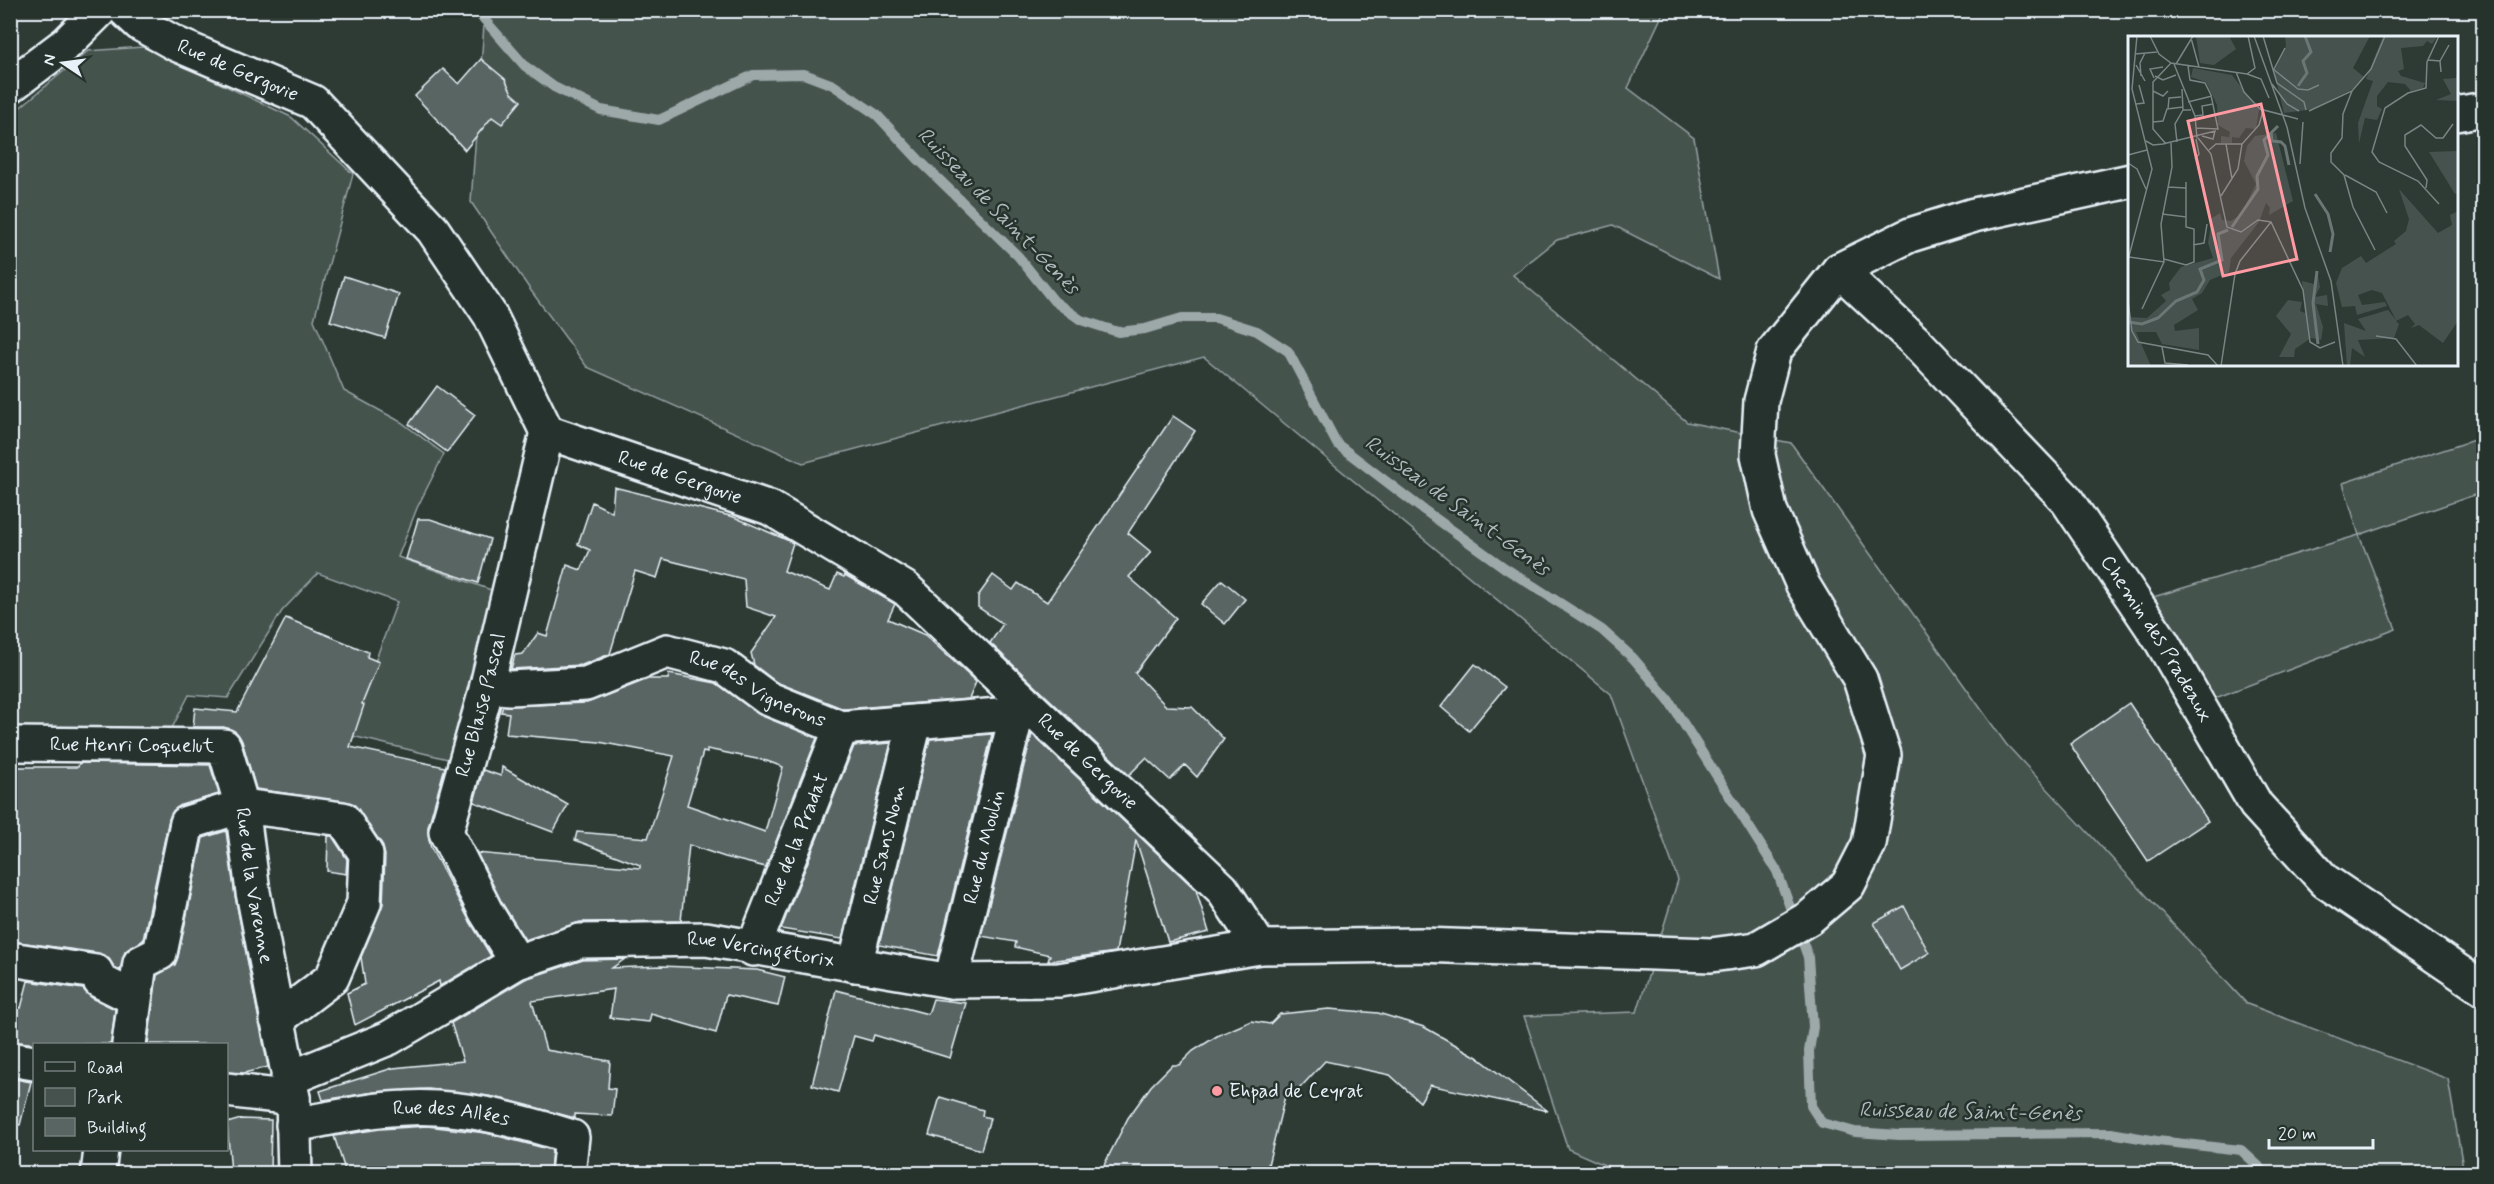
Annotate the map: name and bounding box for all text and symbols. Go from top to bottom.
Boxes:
north arrow [33,33,93,93]
street label: Rue de Gergovie [173,33,303,108]
inset map [2128,36,2458,366]
text: N [38,52,61,68]
water label: Ruisseau de Saint-Genès [911,121,1087,302]
water label: Ruisseau de Saint-Genès [1359,429,1557,584]
street label: Rue de Gergovie [614,444,746,511]
street label: Chemin des Pradeaux [2094,550,2219,727]
street label: Rue Blaise Pascal [449,630,512,780]
street label: Rue des Vignerons [686,644,830,734]
street label: Rue de Gergovie [1032,707,1144,816]
street label: Rue Henri Coquelut [50,731,215,759]
street label: Rue de la Pradat [758,769,835,910]
street label: Rue Sans Nom [857,782,913,908]
street label: Rue du Moulin [957,787,1011,907]
street label: Rue de la Varenne [229,806,280,966]
street label: Rue Vercingétorix [687,925,837,974]
legend [33,1043,228,1151]
text: Road [87,1056,123,1080]
place label: Ehpad de Ceyrat [1229,1078,1363,1105]
marker: Ehpad de Ceyrat [1210,1084,1224,1098]
text: Park [87,1086,123,1110]
street label: Rue des Allées [392,1094,513,1133]
water label: Ruisseau de Saint-Genès [1859,1096,2083,1128]
scale bar [2269,1112,2372,1150]
text: Building [87,1116,147,1142]
text: 20 m [2278,1122,2316,1146]

